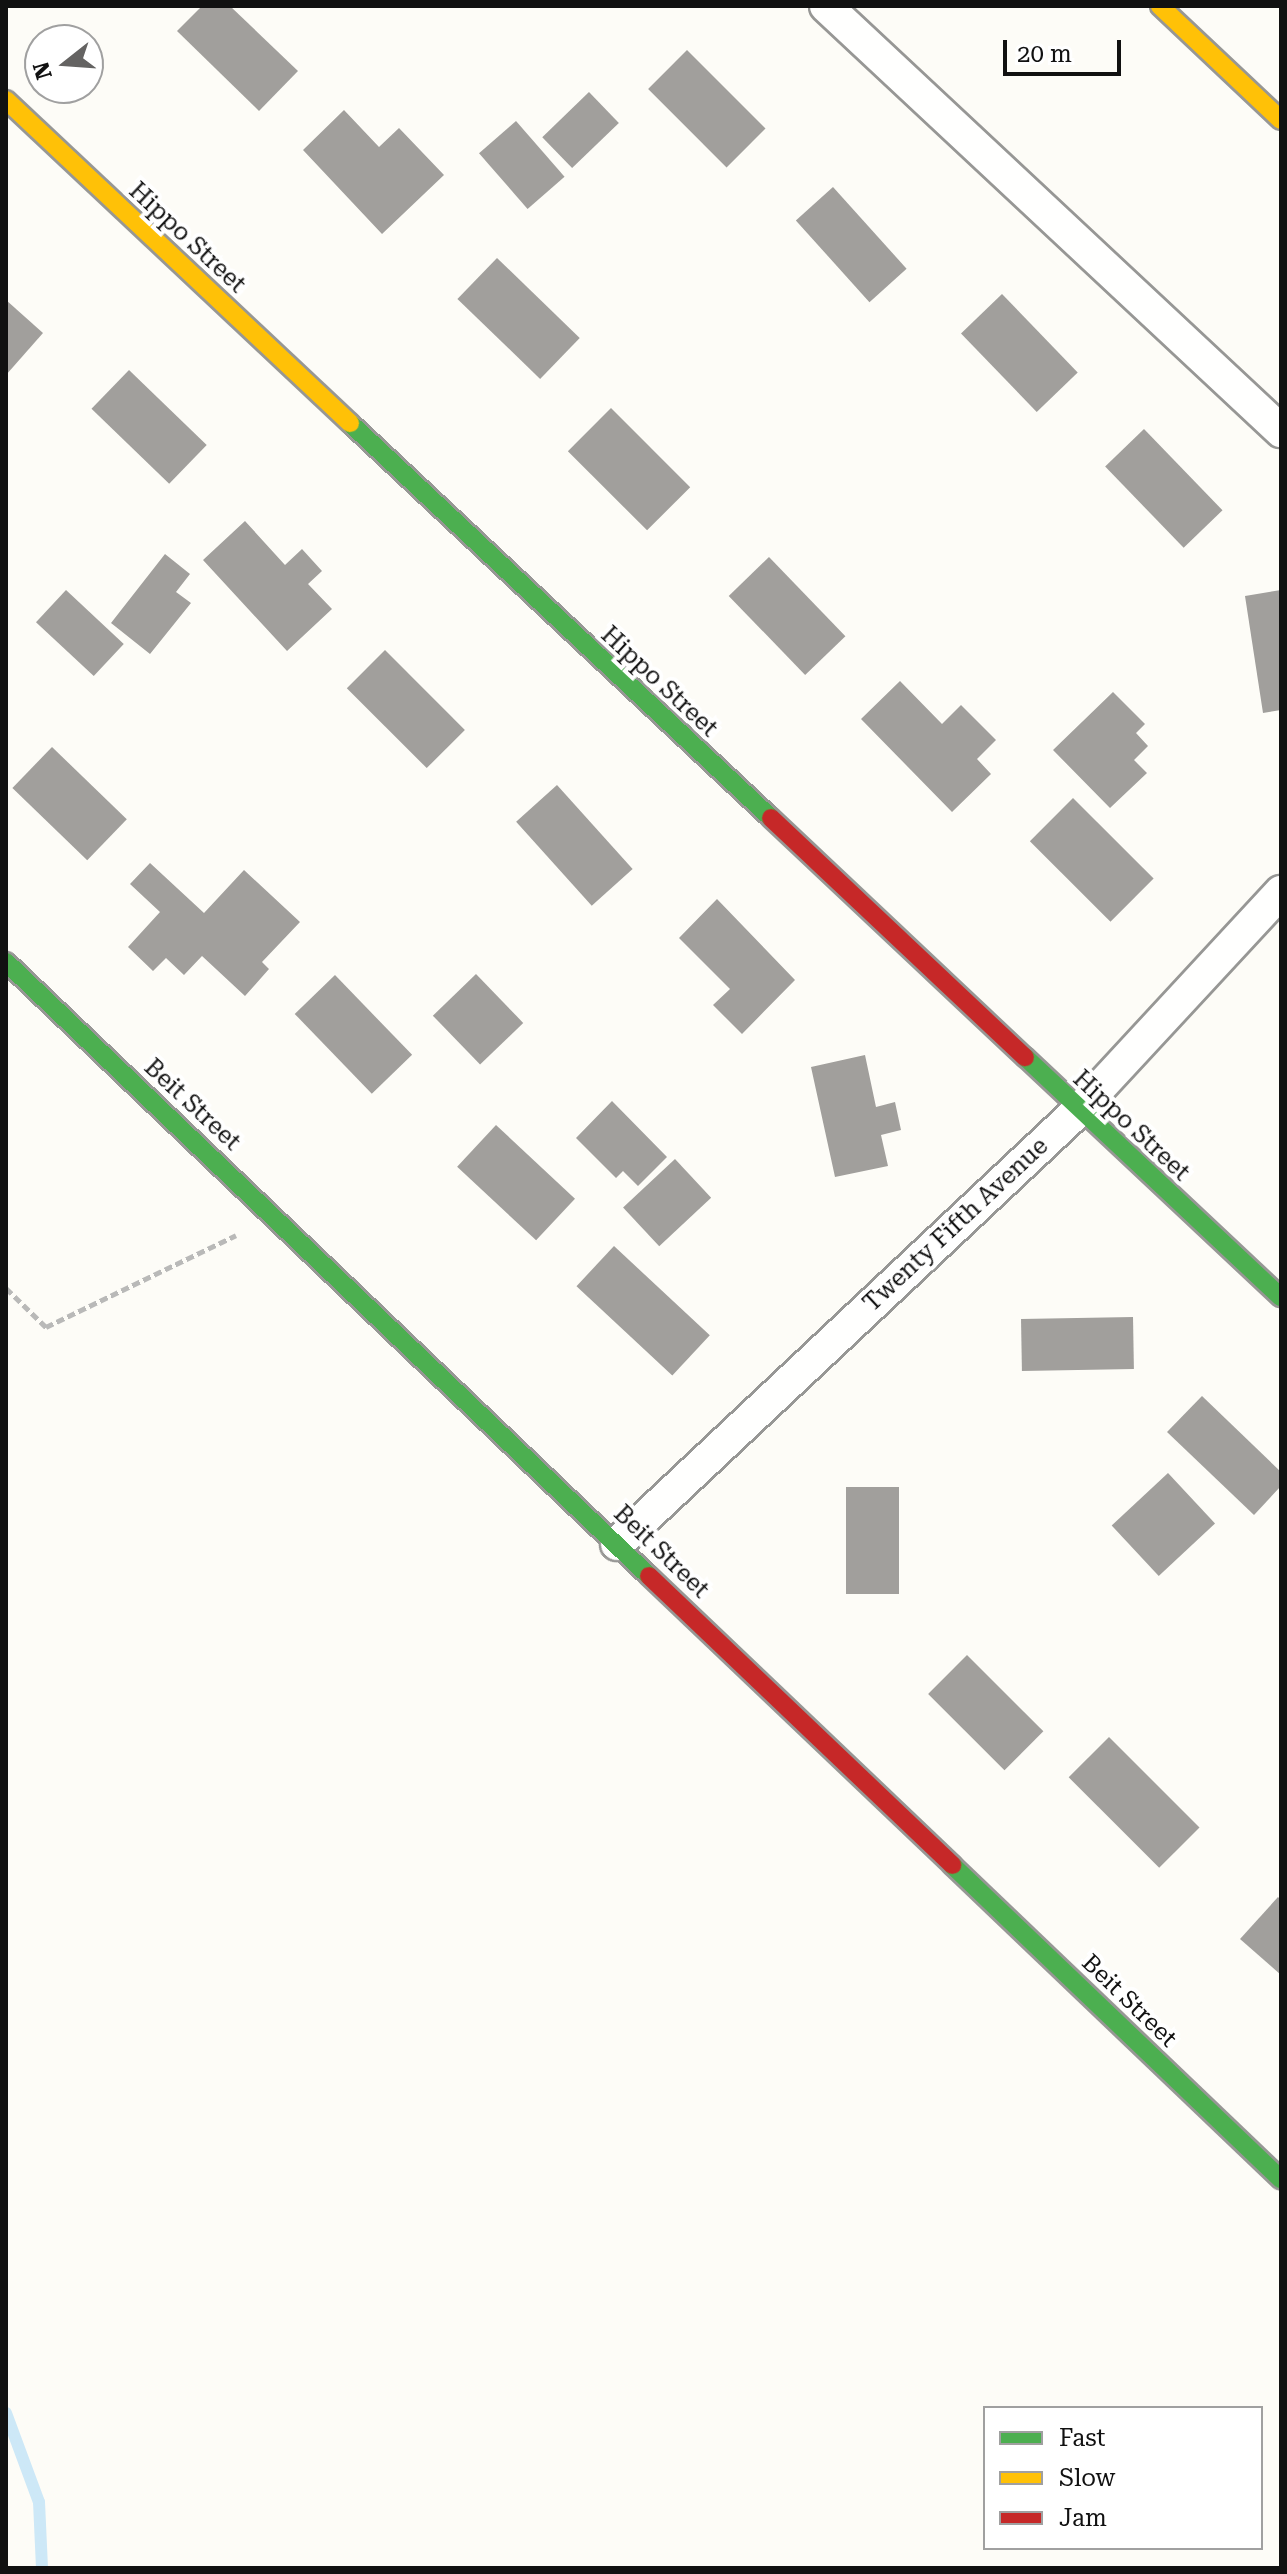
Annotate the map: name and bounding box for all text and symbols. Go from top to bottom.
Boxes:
north arrow [24,24,104,104]
scale bar [1007,24,1125,74]
text: 20 m [1017,40,1072,68]
text: N [28,59,57,82]
street label: Hippo Street [123,177,251,299]
street label: Hippo Street [595,621,723,743]
street label: Beit Street [138,1053,246,1157]
street label: Hippo Street [1067,1065,1195,1187]
street label: Twenty Fifth Avenue [858,1132,1054,1318]
street label: Beit Street [608,1500,714,1604]
street label: Beit Street [1076,1949,1182,2053]
legend [983,2406,1263,2550]
text: Fast [1059,2424,1106,2452]
text: Slow [1059,2464,1115,2492]
text: Jam [1059,2504,1107,2532]

